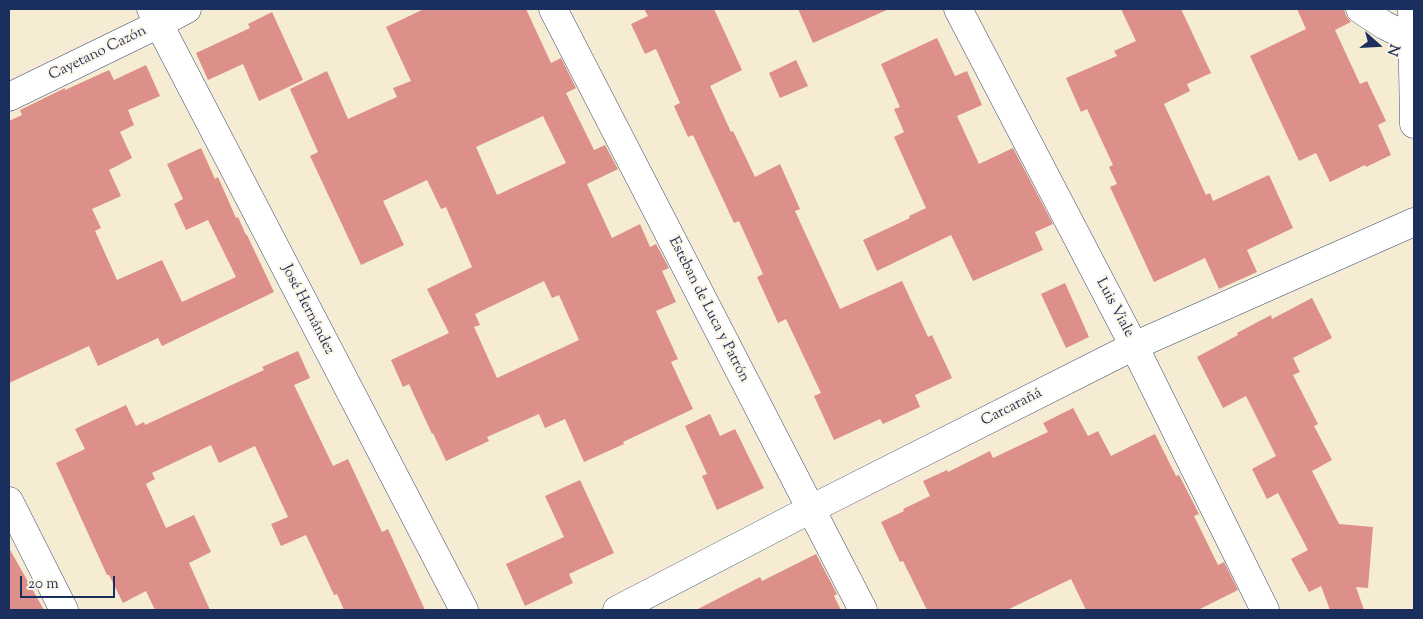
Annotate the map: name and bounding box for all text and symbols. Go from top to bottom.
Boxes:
north arrow [1353,20,1403,70]
street label: Cayetano Cazón [46,23,150,85]
text: N [1381,41,1403,58]
street label: Esteban de Luca y Patrón [664,234,752,386]
street label: José Hernández [277,262,337,358]
street label: Luis Viale [1091,275,1137,341]
street label: Carcarañá [979,385,1045,431]
scale bar [22,566,118,598]
text: 20 m [28,574,59,595]

